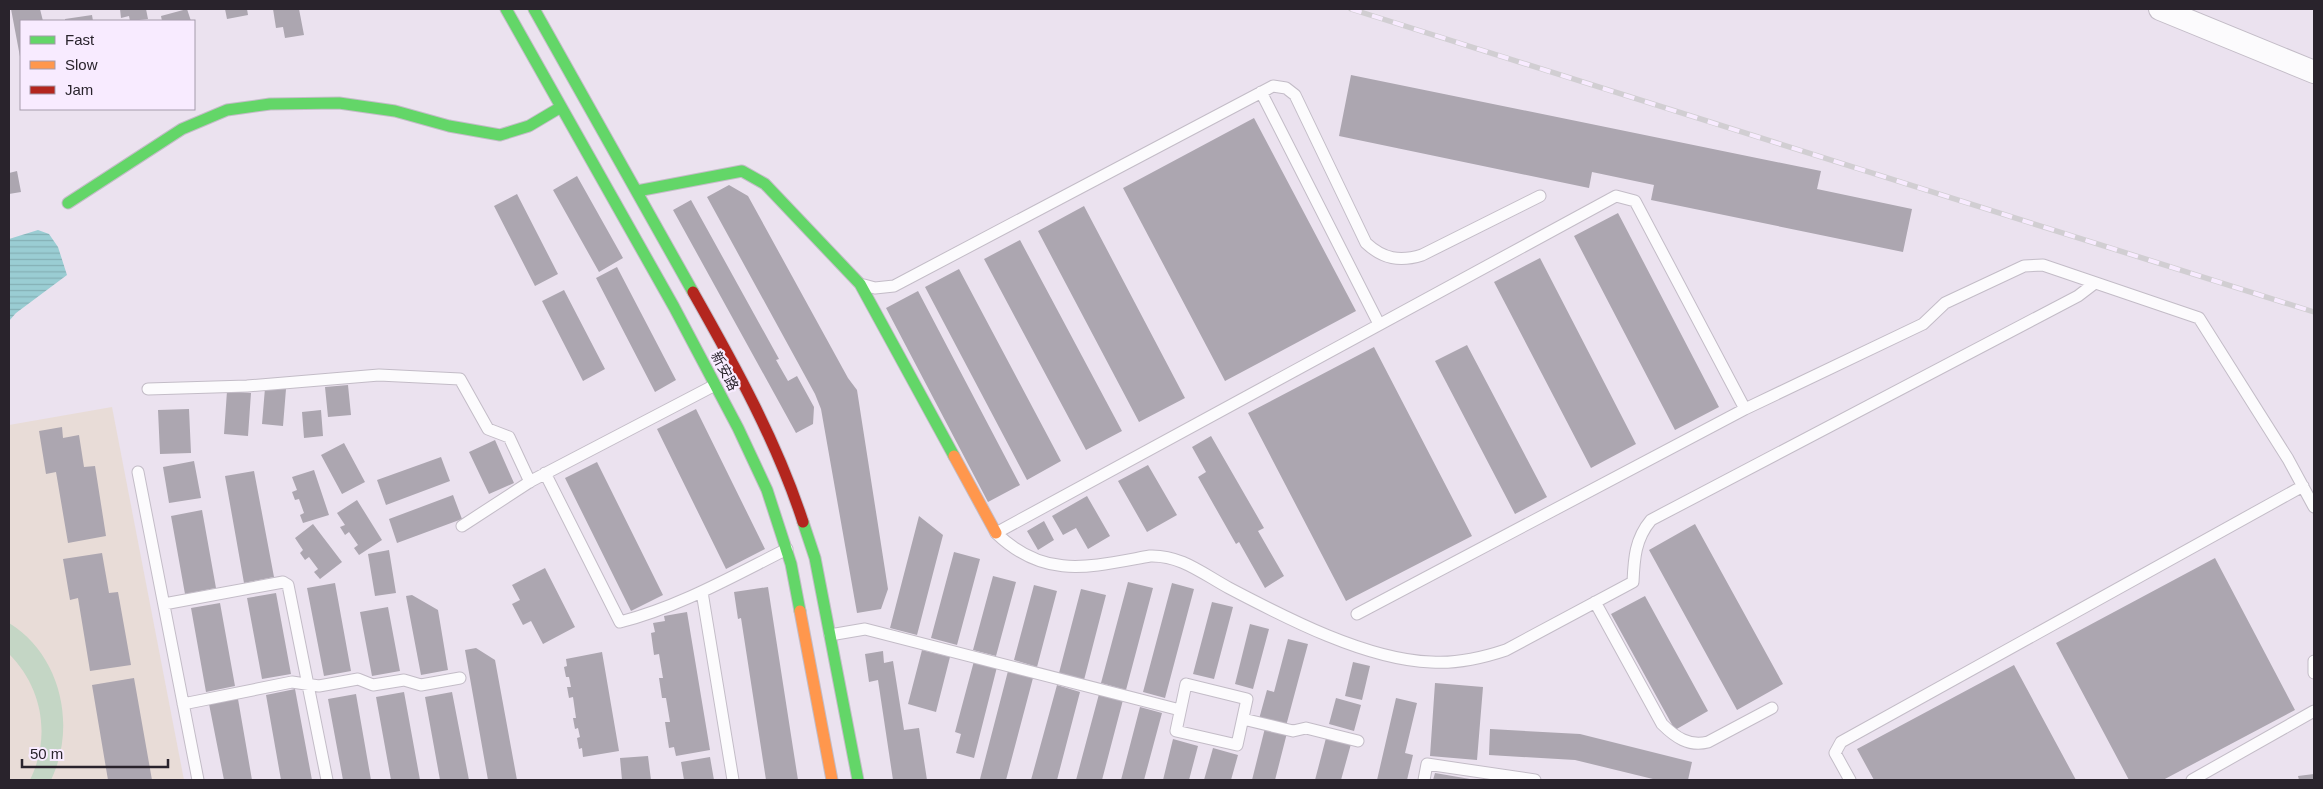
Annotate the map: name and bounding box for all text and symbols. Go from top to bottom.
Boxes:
legend [20,20,195,110]
text: Fast [65,31,95,48]
text: Slow [65,56,98,73]
text: Jam [65,81,93,98]
street label: 新安路 [708,349,742,393]
scale bar [22,736,169,768]
text: 50 m [30,745,63,762]

